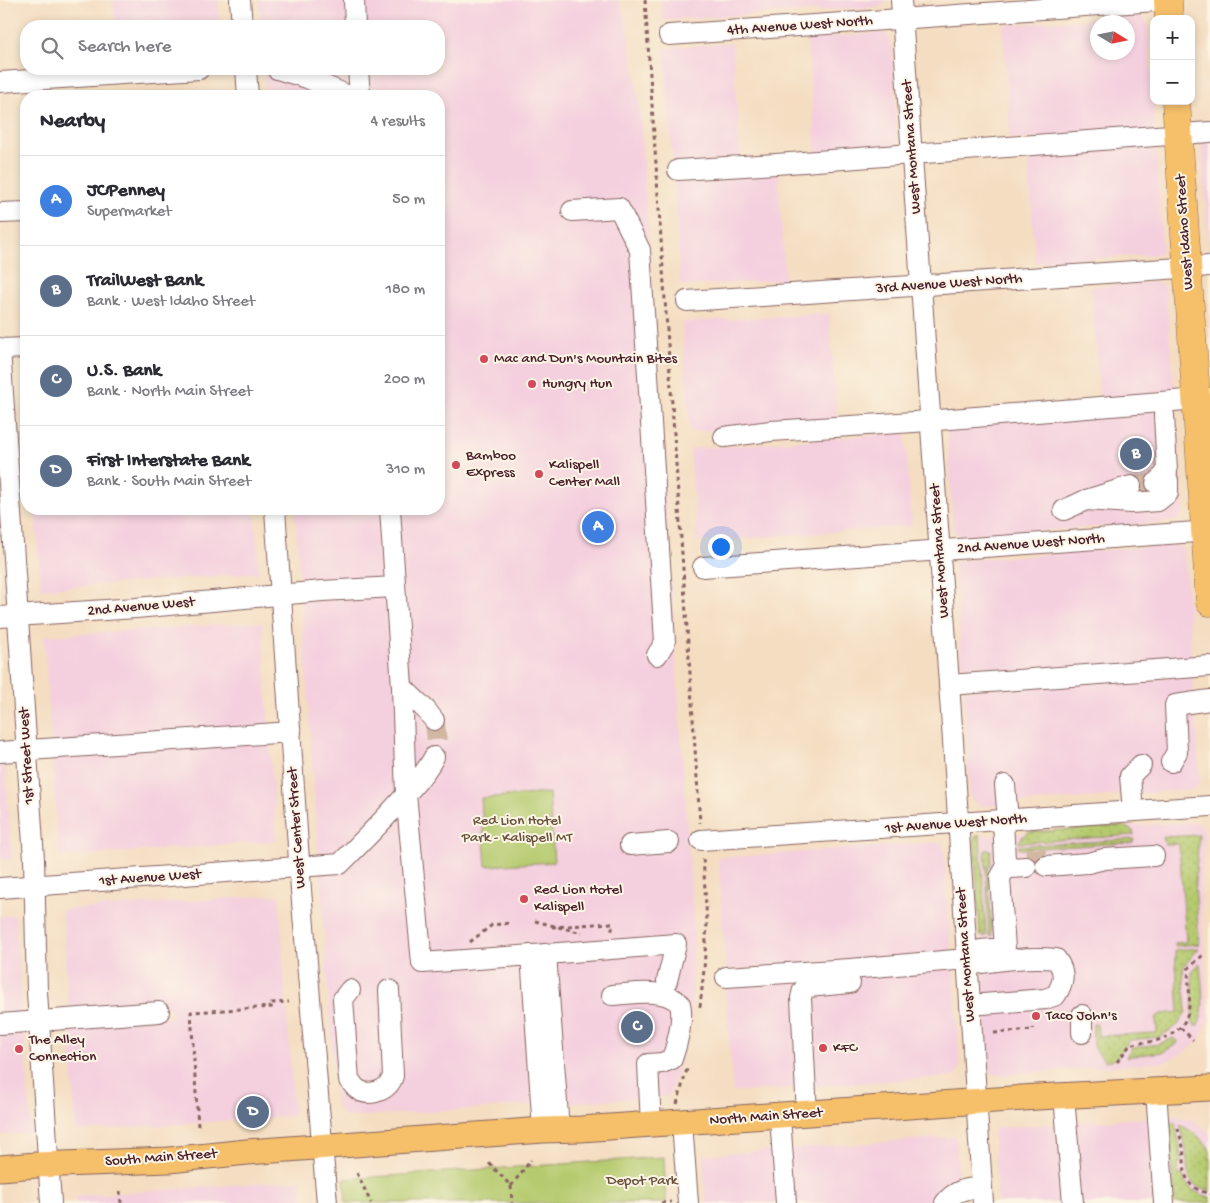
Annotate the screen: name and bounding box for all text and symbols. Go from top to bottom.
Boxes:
street label: 4th Avenue West North [726,12,874,40]
north arrow [1090,15,1135,60]
map controls [1150,15,1195,105]
button: + [1150,15,1195,60]
search box [20,20,445,75]
icon: search [38,34,66,62]
text: Search here [78,36,172,59]
button: − [1150,60,1195,105]
street label: West Montana Street [898,77,926,215]
text: Nearby [40,110,105,135]
text: 4 results [370,113,425,132]
street label: West Idaho Street [1172,172,1198,290]
text: JCPenney [87,180,165,203]
text: A [51,191,61,210]
text: 50 m [392,191,425,210]
text: Supermarket [87,203,172,222]
text: TrailWest Bank [87,270,203,293]
street label: 3rd Avenue West North [874,270,1023,298]
text: B [52,281,60,300]
text: 180 m [386,281,425,300]
text: Bank · West Idaho Street [87,293,255,312]
place label: Mac and Dun's Mountain Bites [494,350,678,368]
marker: Mac and Dun's Mountain Bites [478,353,490,365]
text: U.S. Bank [87,360,161,383]
text: C [52,371,60,390]
text: 200 m [384,371,425,390]
place label: Hungry Hun [542,375,612,393]
marker: Hungry Hun [526,378,538,390]
text: Bank · North Main Street [87,383,252,402]
pin: B [1120,435,1152,473]
place label: Bamboo Express [465,447,516,482]
text: First Interstate Bank [87,450,250,473]
place label: Kalispell Center Mall [549,456,620,491]
marker: Bamboo Express [450,459,462,471]
text: D [51,461,61,480]
text: 310 m [386,461,425,480]
marker: Kalispell Center Mall [533,468,545,480]
text: Bank · South Main Street [87,473,251,492]
street label: West Montana Street [926,481,954,619]
pin: A [582,508,614,546]
street label: 2nd Avenue West North [956,530,1106,558]
your location [708,534,734,560]
street label: 2nd Avenue West [87,593,197,621]
street label: 1st Street West [15,705,39,806]
street label: West Center Street [284,765,310,889]
street label: 1st Avenue West North [883,810,1028,838]
park label: Red Lion Hotel Park - Kalispell MT [461,812,573,847]
street label: 1st Avenue West [97,865,203,891]
place label: Red Lion Hotel Kalispell [534,881,623,916]
street label: West Montana Street [952,885,980,1023]
marker: Red Lion Hotel Kalispell [518,893,530,905]
place label: Taco John's [1045,1007,1117,1025]
pin: C [621,1008,653,1046]
marker: Taco John's [1030,1010,1042,1022]
place label: The Alley Connection [28,1031,96,1066]
place label: KFC [833,1039,858,1057]
marker: KFC [817,1042,829,1054]
marker: The Alley Connection [13,1043,25,1055]
pin: D [237,1093,269,1131]
street label: North Main Street [709,1104,825,1130]
street label: South Main Street [104,1145,219,1171]
park label: Depot Park [606,1172,679,1190]

